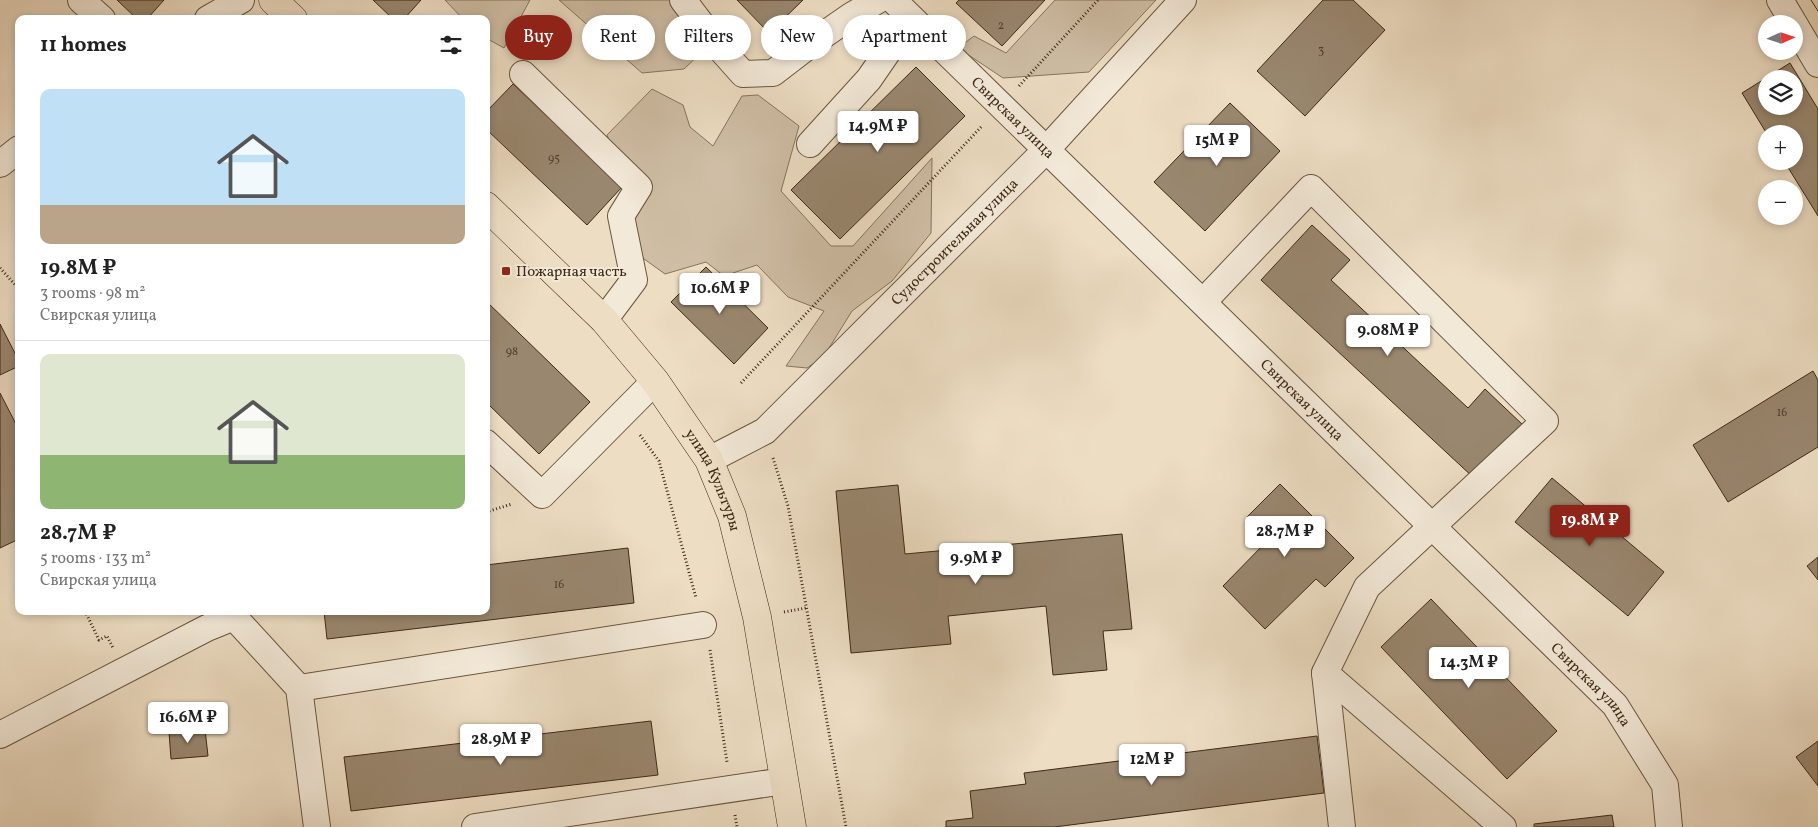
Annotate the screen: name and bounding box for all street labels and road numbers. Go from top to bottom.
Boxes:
street label: Свирская улица [966,73,1059,164]
street label: Судостроительная улица [887,174,1024,311]
street label: Свирская улица [1255,355,1348,446]
street label: улица Культуры [679,425,744,534]
street label: Свирская улица [1545,639,1635,731]

